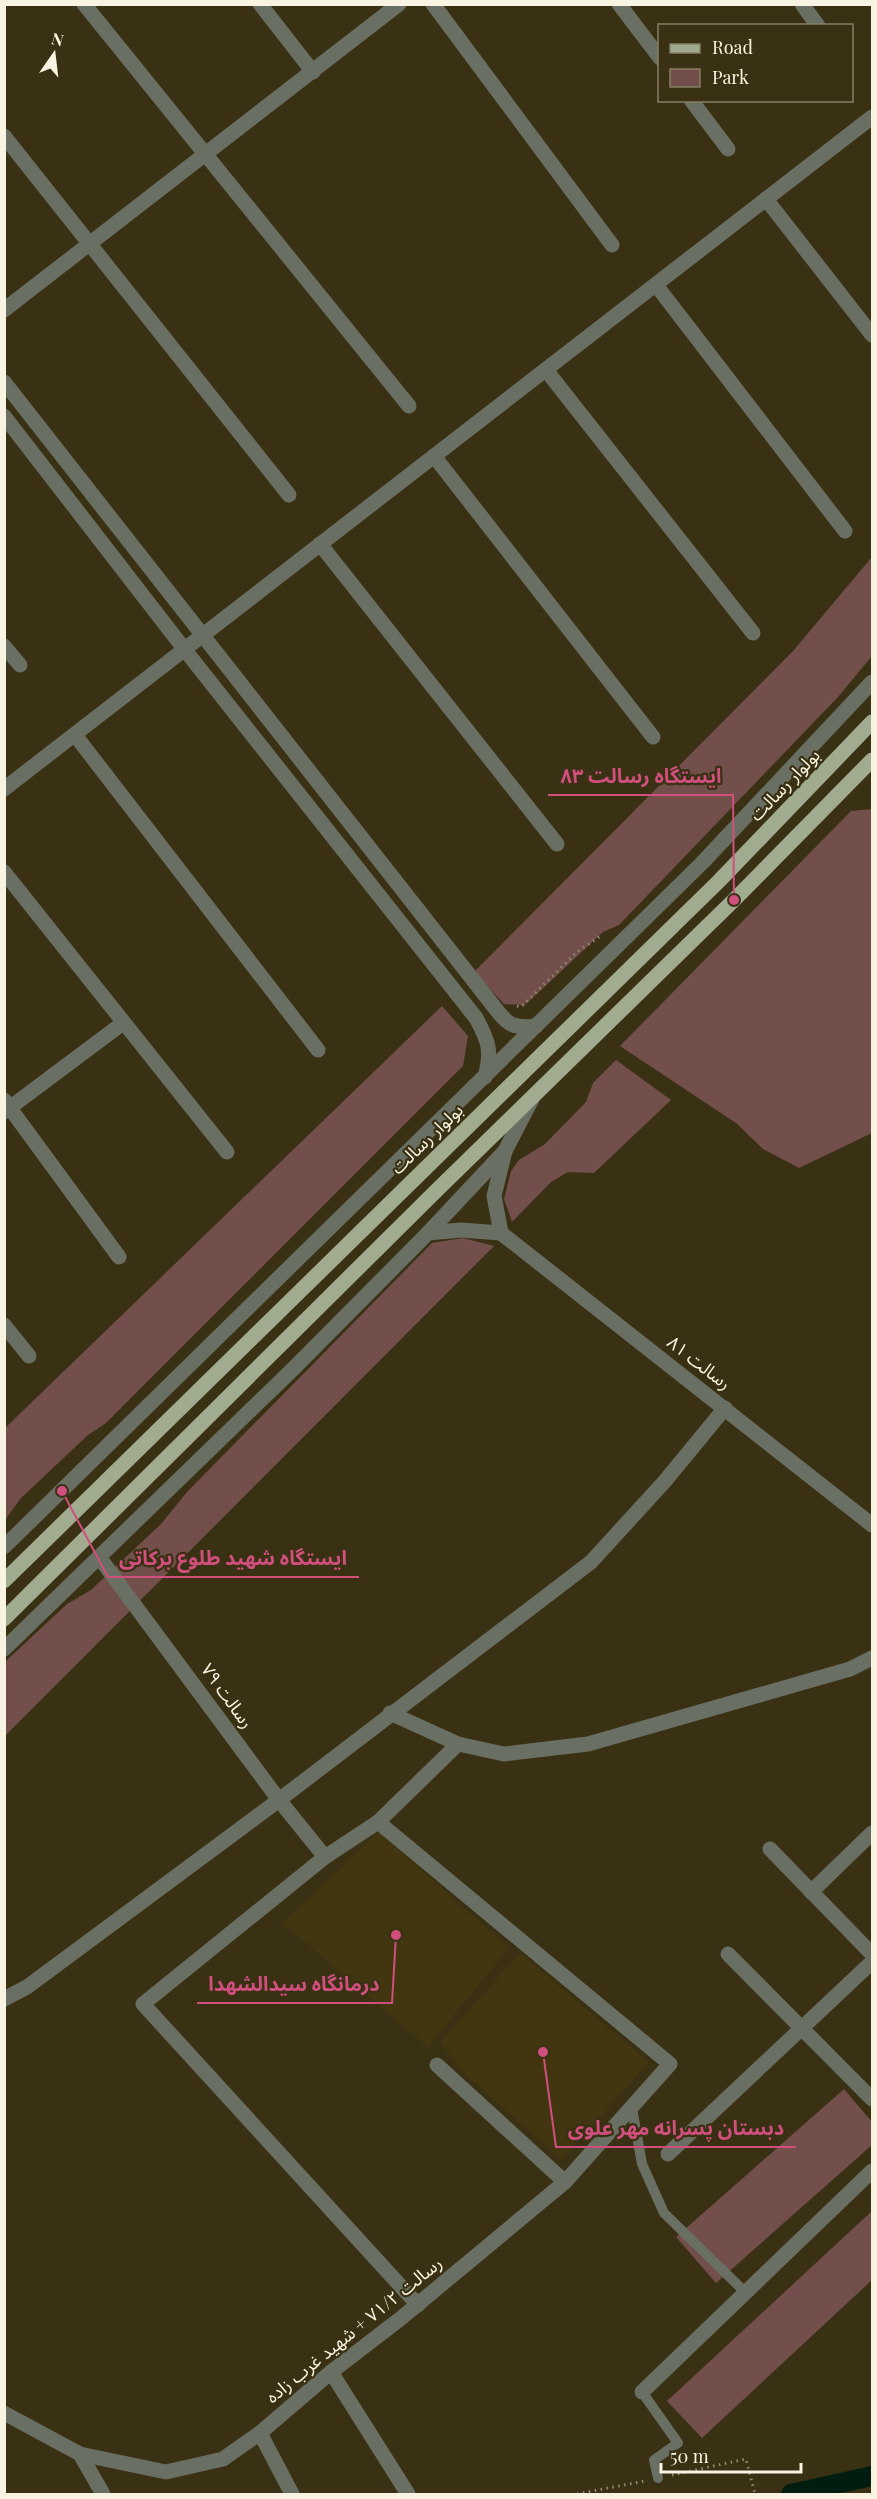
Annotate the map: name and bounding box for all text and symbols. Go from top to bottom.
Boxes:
north arrow [24,24,84,84]
legend [658,24,853,102]
text: N [50,27,66,51]
text: Road [712,35,753,59]
text: Park [712,65,749,89]
street label: بولوار رسالت [744,743,825,826]
callout: ایستگاه رسالت ۸۳ [548,757,733,795]
text: ایستگاه رسالت ۸۳ [560,761,722,788]
street label: بولوار رسالت [385,1098,468,1179]
street label: رسالت ۸۱ [663,1330,736,1395]
callout: ایستگاه شهید طلوع برکاتی [108,1539,359,1577]
text: ایستگاه شهید طلوع برکاتی [119,1543,347,1573]
street label: رسالت ۷۹ [196,1658,260,1733]
callout: درمانگاه سیدالشهدا [197,1965,392,2003]
text: درمانگاه سیدالشهدا [208,1969,380,1996]
callout: دبستان پسرانه مهر علوی [556,2109,796,2147]
text: دبستان پسرانه مهر علوی [568,2113,784,2142]
street label: رسالت ۷۱/۲ + شهید غرب زاده [260,2251,447,2408]
scale bar [661,2436,800,2474]
text: 50 m [670,2444,709,2468]

